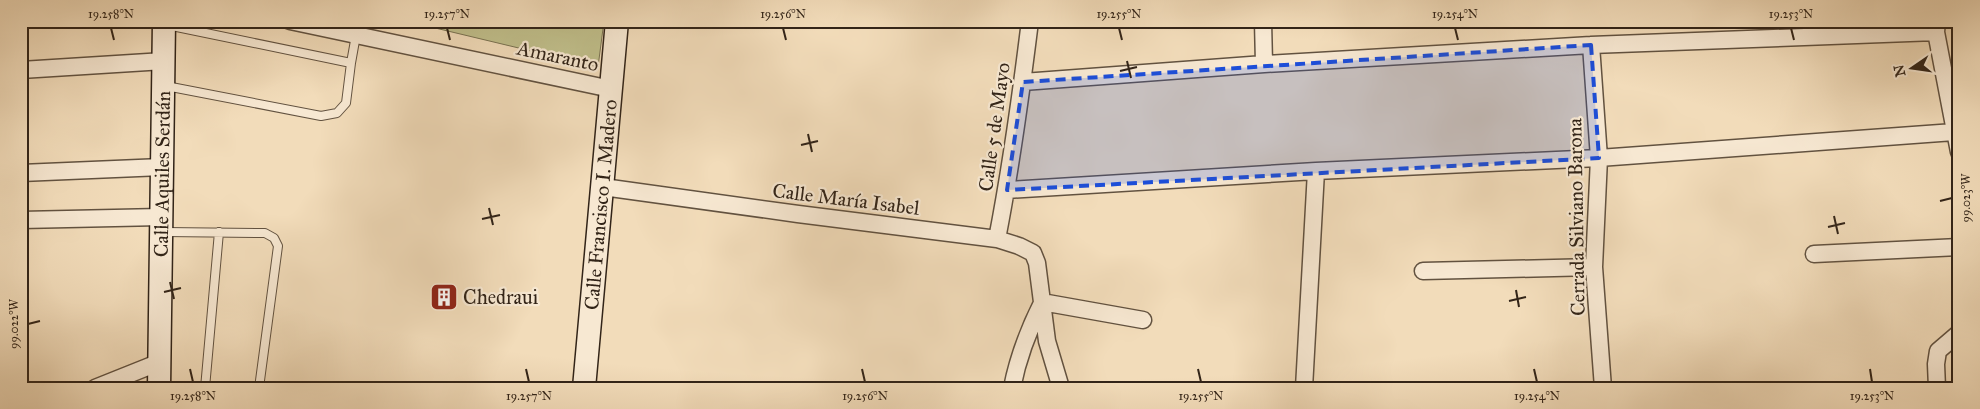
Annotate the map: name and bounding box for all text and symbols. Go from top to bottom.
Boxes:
text: 19.258°N [88,7,134,21]
text: 19.257°N [424,7,470,21]
text: 19.256°N [760,7,806,21]
text: 19.255°N [1096,7,1142,21]
text: 19.254°N [1432,7,1478,21]
text: 19.253°N [1769,7,1813,21]
street label: Amaranto [514,35,601,76]
north arrow [1888,42,1938,92]
street label: Calle 5 de Mayo [973,61,1015,193]
text: N [1890,63,1909,79]
street label: Calle Aquiles Serdán [149,90,175,257]
street label: Calle Francisco I. Madero [579,98,622,311]
street label: Cerrada Silviano Barona [1562,117,1590,316]
text: 99.023°W [1959,173,1973,222]
street label: Calle María Isabel [771,178,921,220]
building icon: Chedraui [429,282,459,312]
place label: Chedraui [463,285,539,309]
text: 99.022°W [7,298,21,349]
text: 19.258°N [170,389,216,403]
text: 19.257°N [506,389,552,403]
text: 19.256°N [842,389,888,403]
text: 19.255°N [1178,389,1224,403]
text: 19.254°N [1514,389,1560,403]
text: 19.253°N [1850,389,1894,403]

